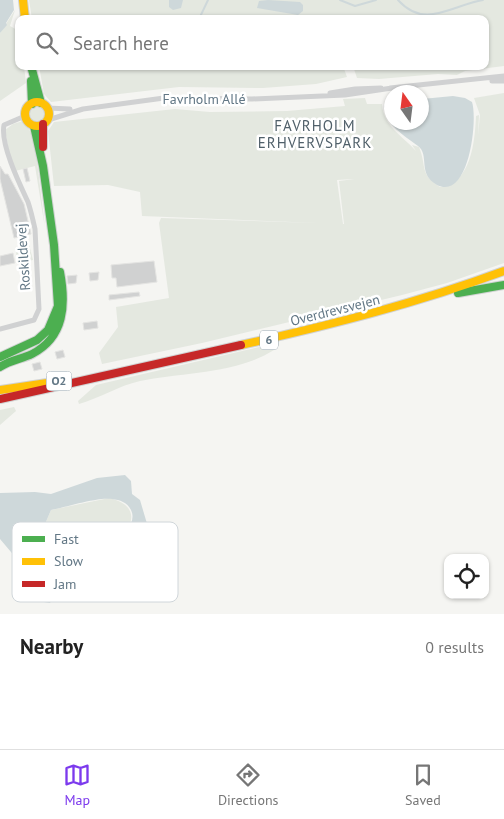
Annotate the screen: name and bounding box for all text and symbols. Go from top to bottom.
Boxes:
search box [15,15,489,70]
icon: search [33,29,61,57]
text: Search here [73,31,169,55]
north arrow [384,85,429,130]
street label: Favrholm Allé [162,90,246,108]
district label: FAVRHOLM ERHVERVSPARK [258,116,372,152]
street label: Roskildevej [12,223,34,291]
street label: Overdrevsvejen [288,290,382,330]
road number: 6 [260,330,278,350]
road number: O2 [46,372,72,391]
legend [12,522,178,602]
text: Fast [54,530,79,548]
text: Slow [54,552,84,570]
map controls [444,554,489,599]
button: locate [444,554,489,599]
text: Jam [53,575,76,593]
text: Nearby [20,633,83,660]
text: 0 results [425,637,484,657]
tab: Map [63,761,91,809]
tab: Directions [218,761,278,809]
tab: Saved [405,761,441,809]

